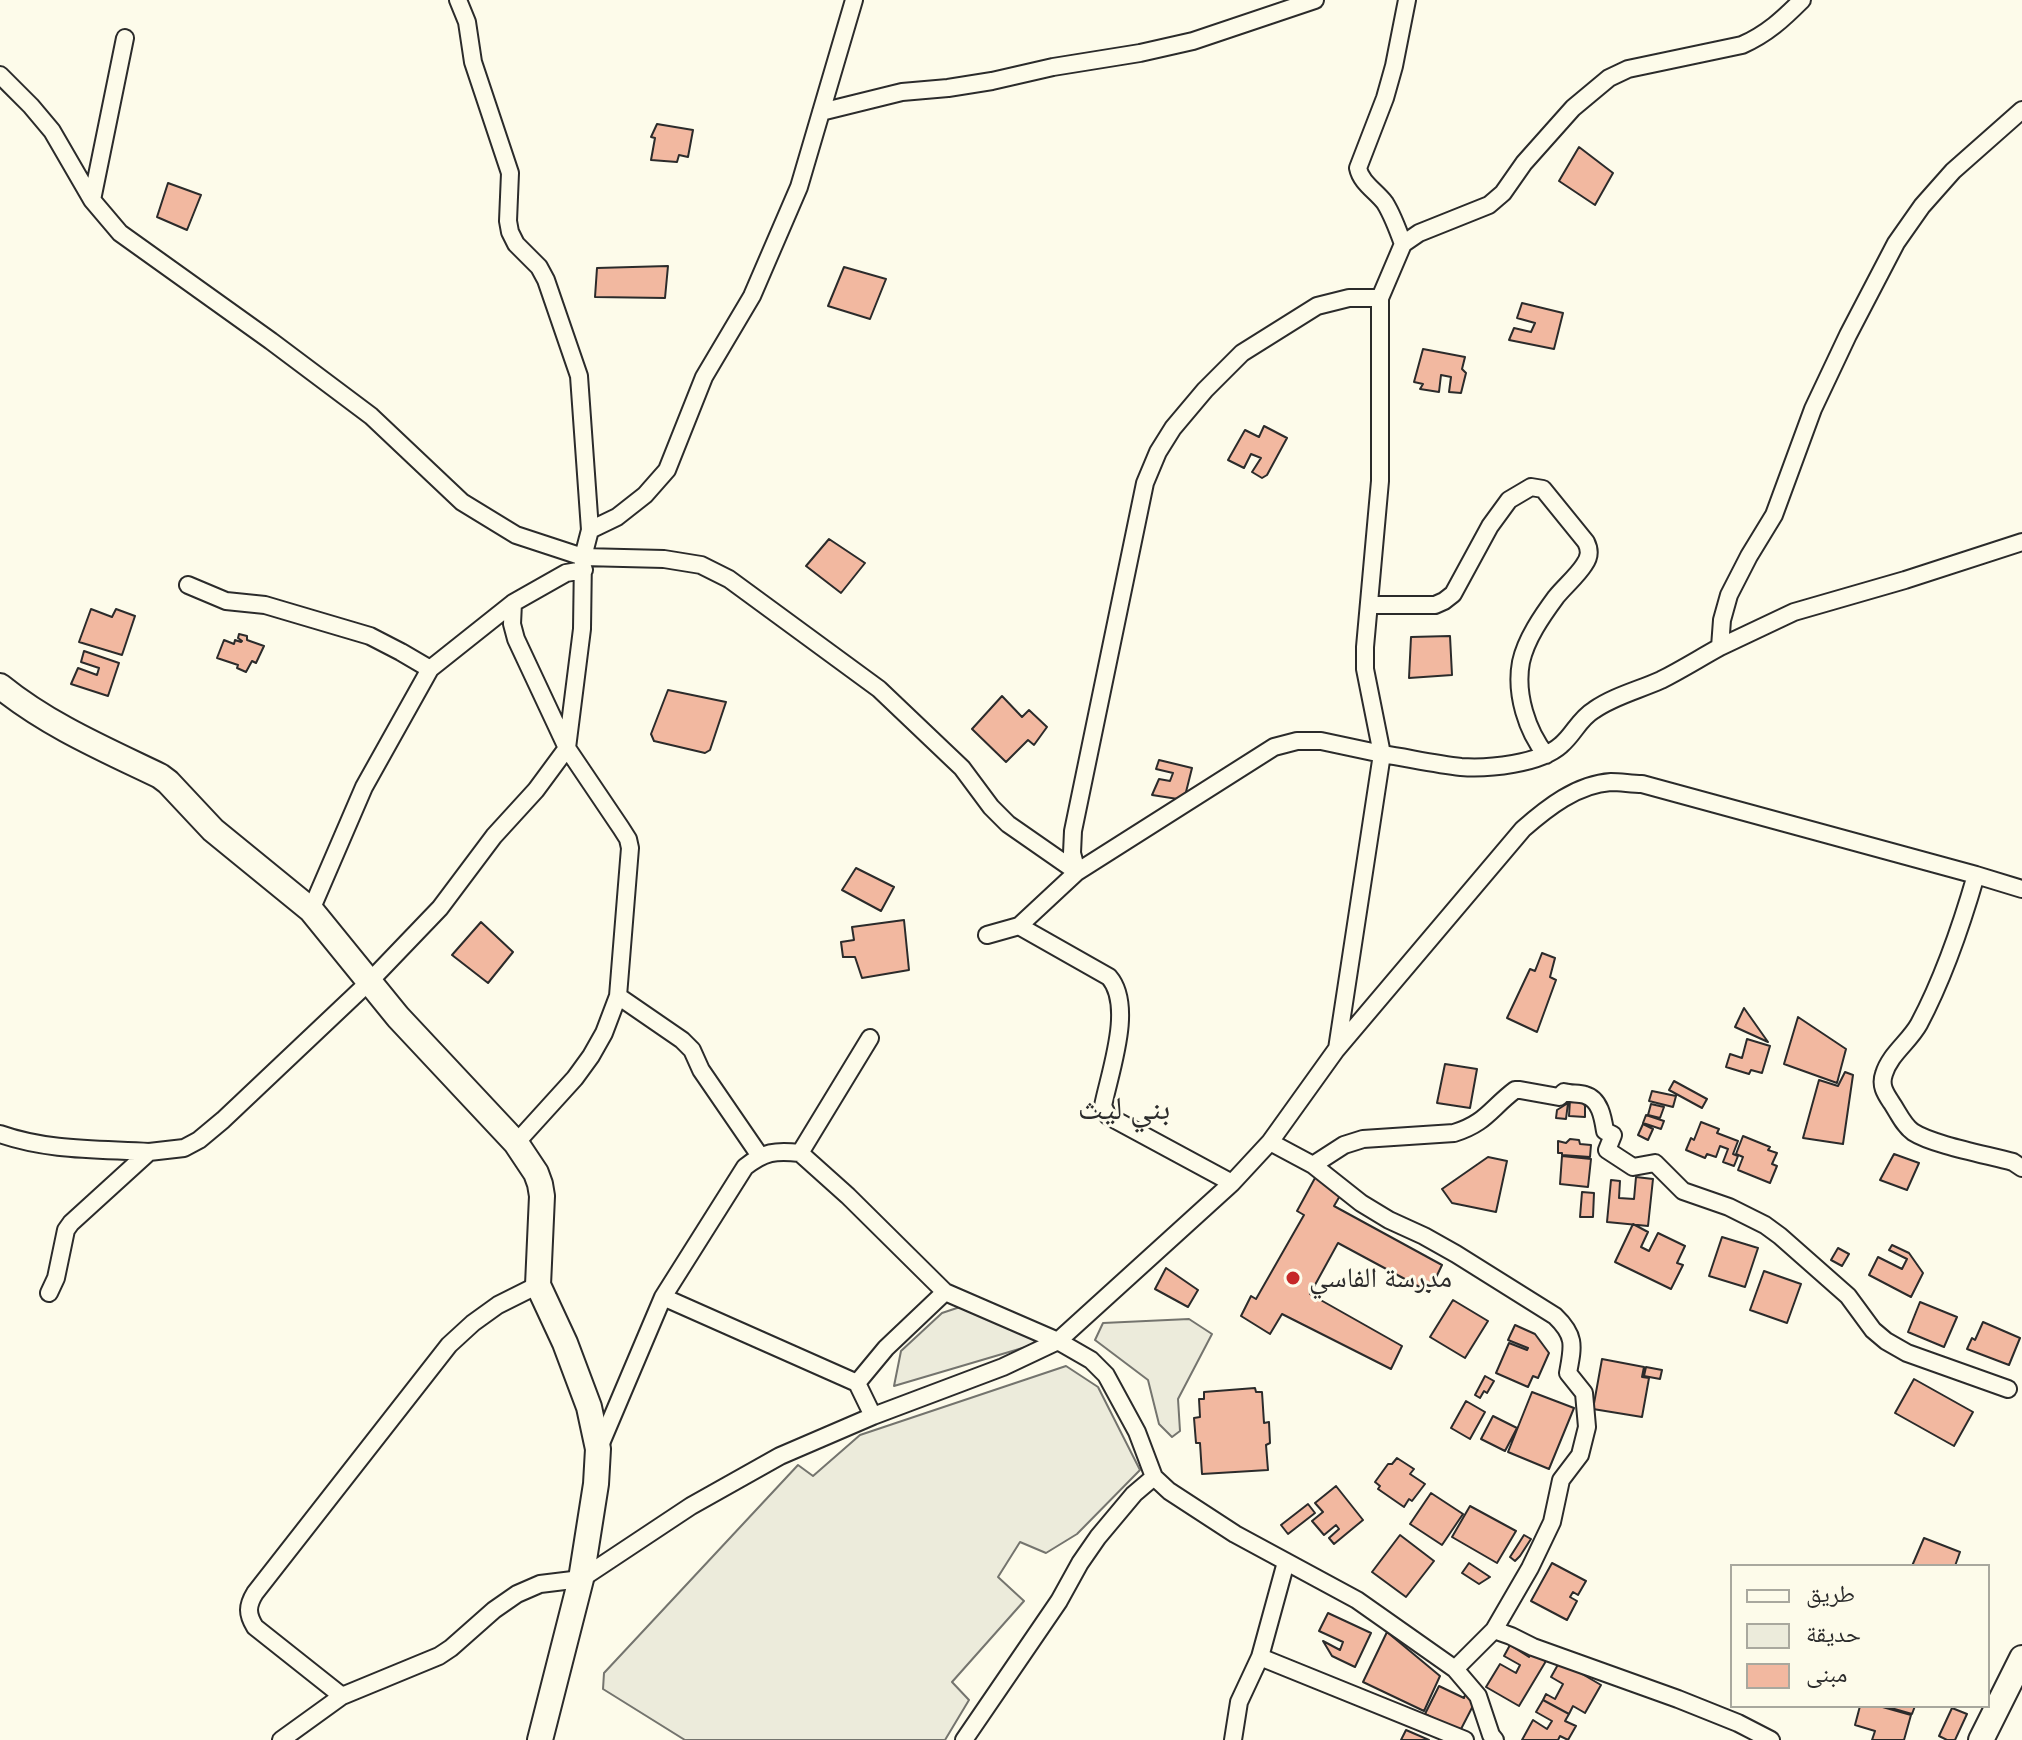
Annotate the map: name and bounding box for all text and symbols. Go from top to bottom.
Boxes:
district label: بني ليث [1078,1090,1170,1128]
place label: مدرسة الفاسي [1309,1261,1452,1295]
marker: مدرسة الفاسي [1284,1269,1302,1287]
legend [1730,1564,1990,1708]
text: طريق [1806,1579,1855,1607]
text: حديقة [1806,1619,1861,1647]
text: مبنى [1806,1659,1847,1687]

